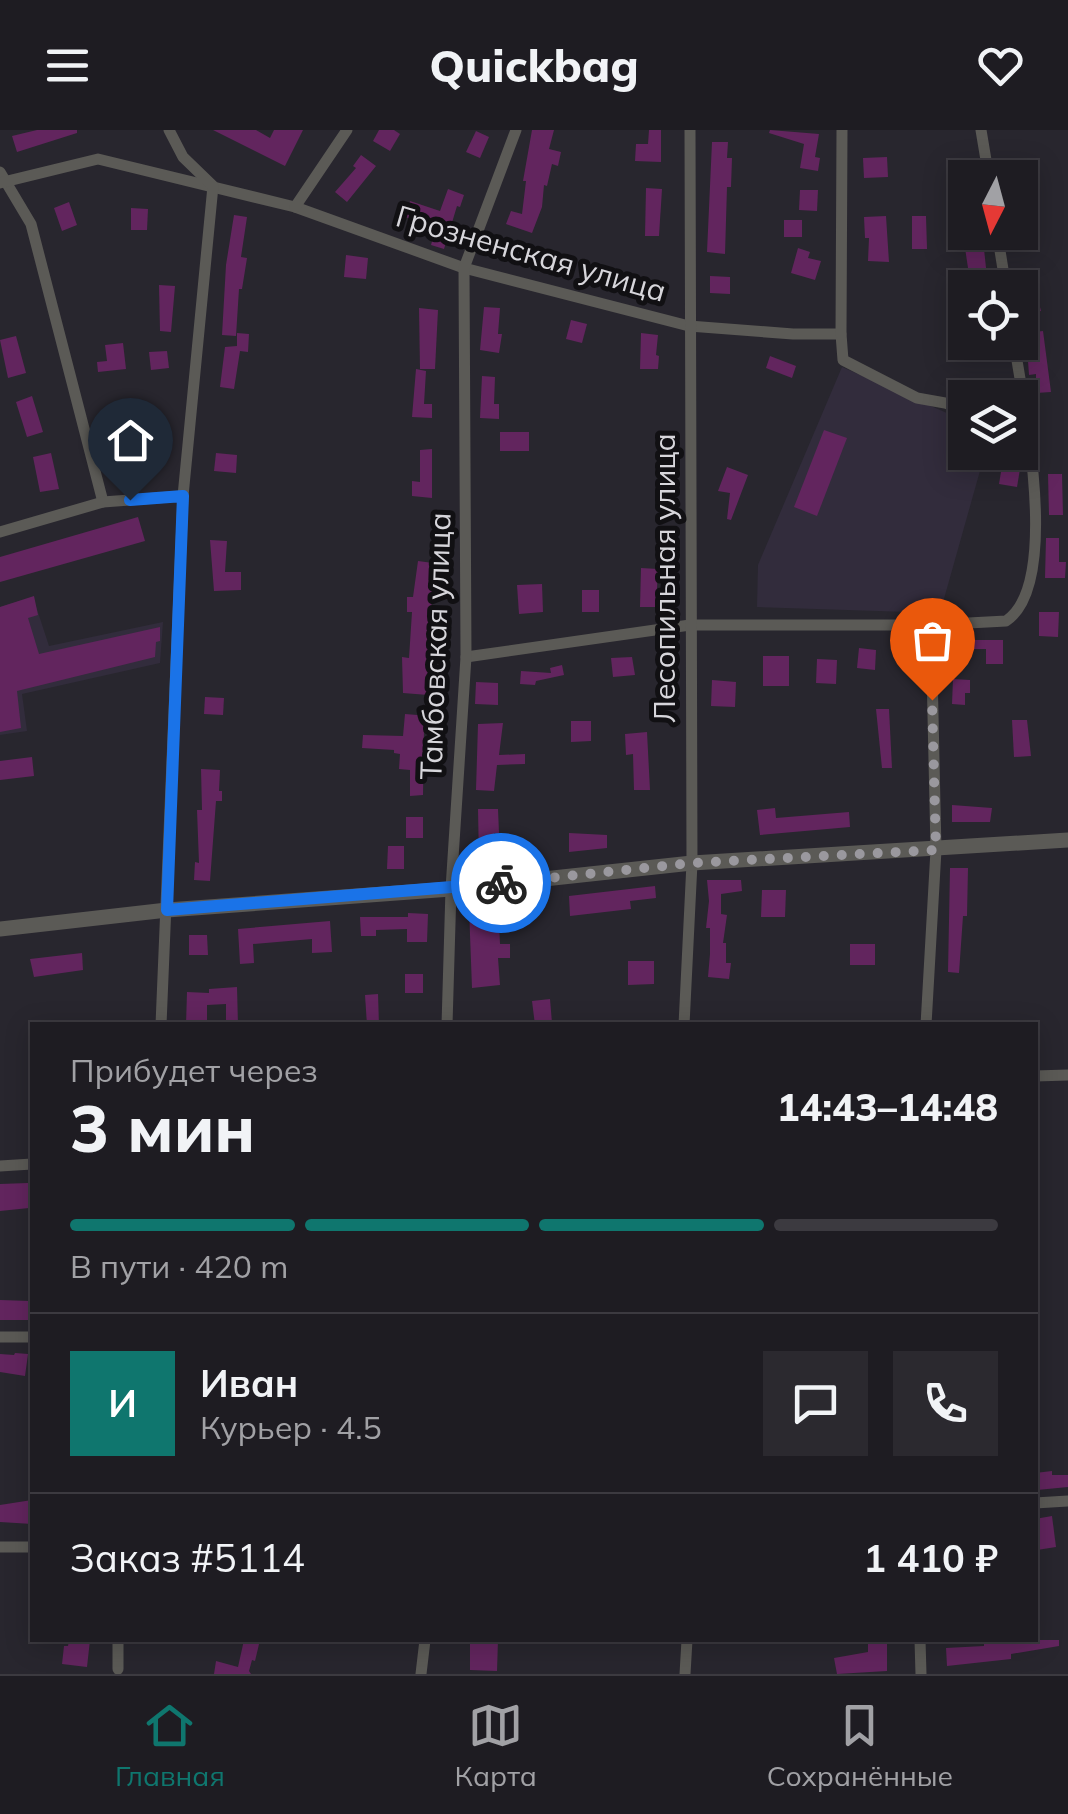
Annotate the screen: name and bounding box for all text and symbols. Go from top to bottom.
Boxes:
text: Quickbag [429,37,639,93]
icon: menu [40,38,95,93]
icon: heart [973,38,1028,93]
north arrow [948,160,1038,250]
map controls [948,160,1038,470]
street label: Грозненская улица [392,196,671,310]
button: locate [948,270,1038,360]
button: layers [948,380,1038,470]
pin [88,398,173,501]
icon: home [103,413,158,468]
street label: Лесопильная улица [645,433,683,723]
street label: Тамбовская улица [411,512,459,780]
pin [890,598,975,701]
icon: bag [905,613,960,668]
courier [451,833,551,933]
icon: bike [474,856,529,911]
text: Прибудет через [70,1050,318,1090]
text: 14:43–14:48 [777,1083,998,1131]
text: 3 мин [70,1087,255,1168]
text: В пути · 420 m [70,1246,288,1286]
button: chat [763,1351,868,1456]
button: phone [893,1351,998,1456]
text: Иван [200,1359,298,1407]
text: И [108,1379,137,1427]
text: Курьер · 4.5 [200,1407,382,1447]
text: Заказ #5114 [70,1534,305,1582]
text: 1 410 ₽ [863,1534,998,1582]
tab: Главная [115,1698,225,1793]
tab: Карта [455,1698,537,1793]
tab: Сохранённые [767,1698,953,1793]

